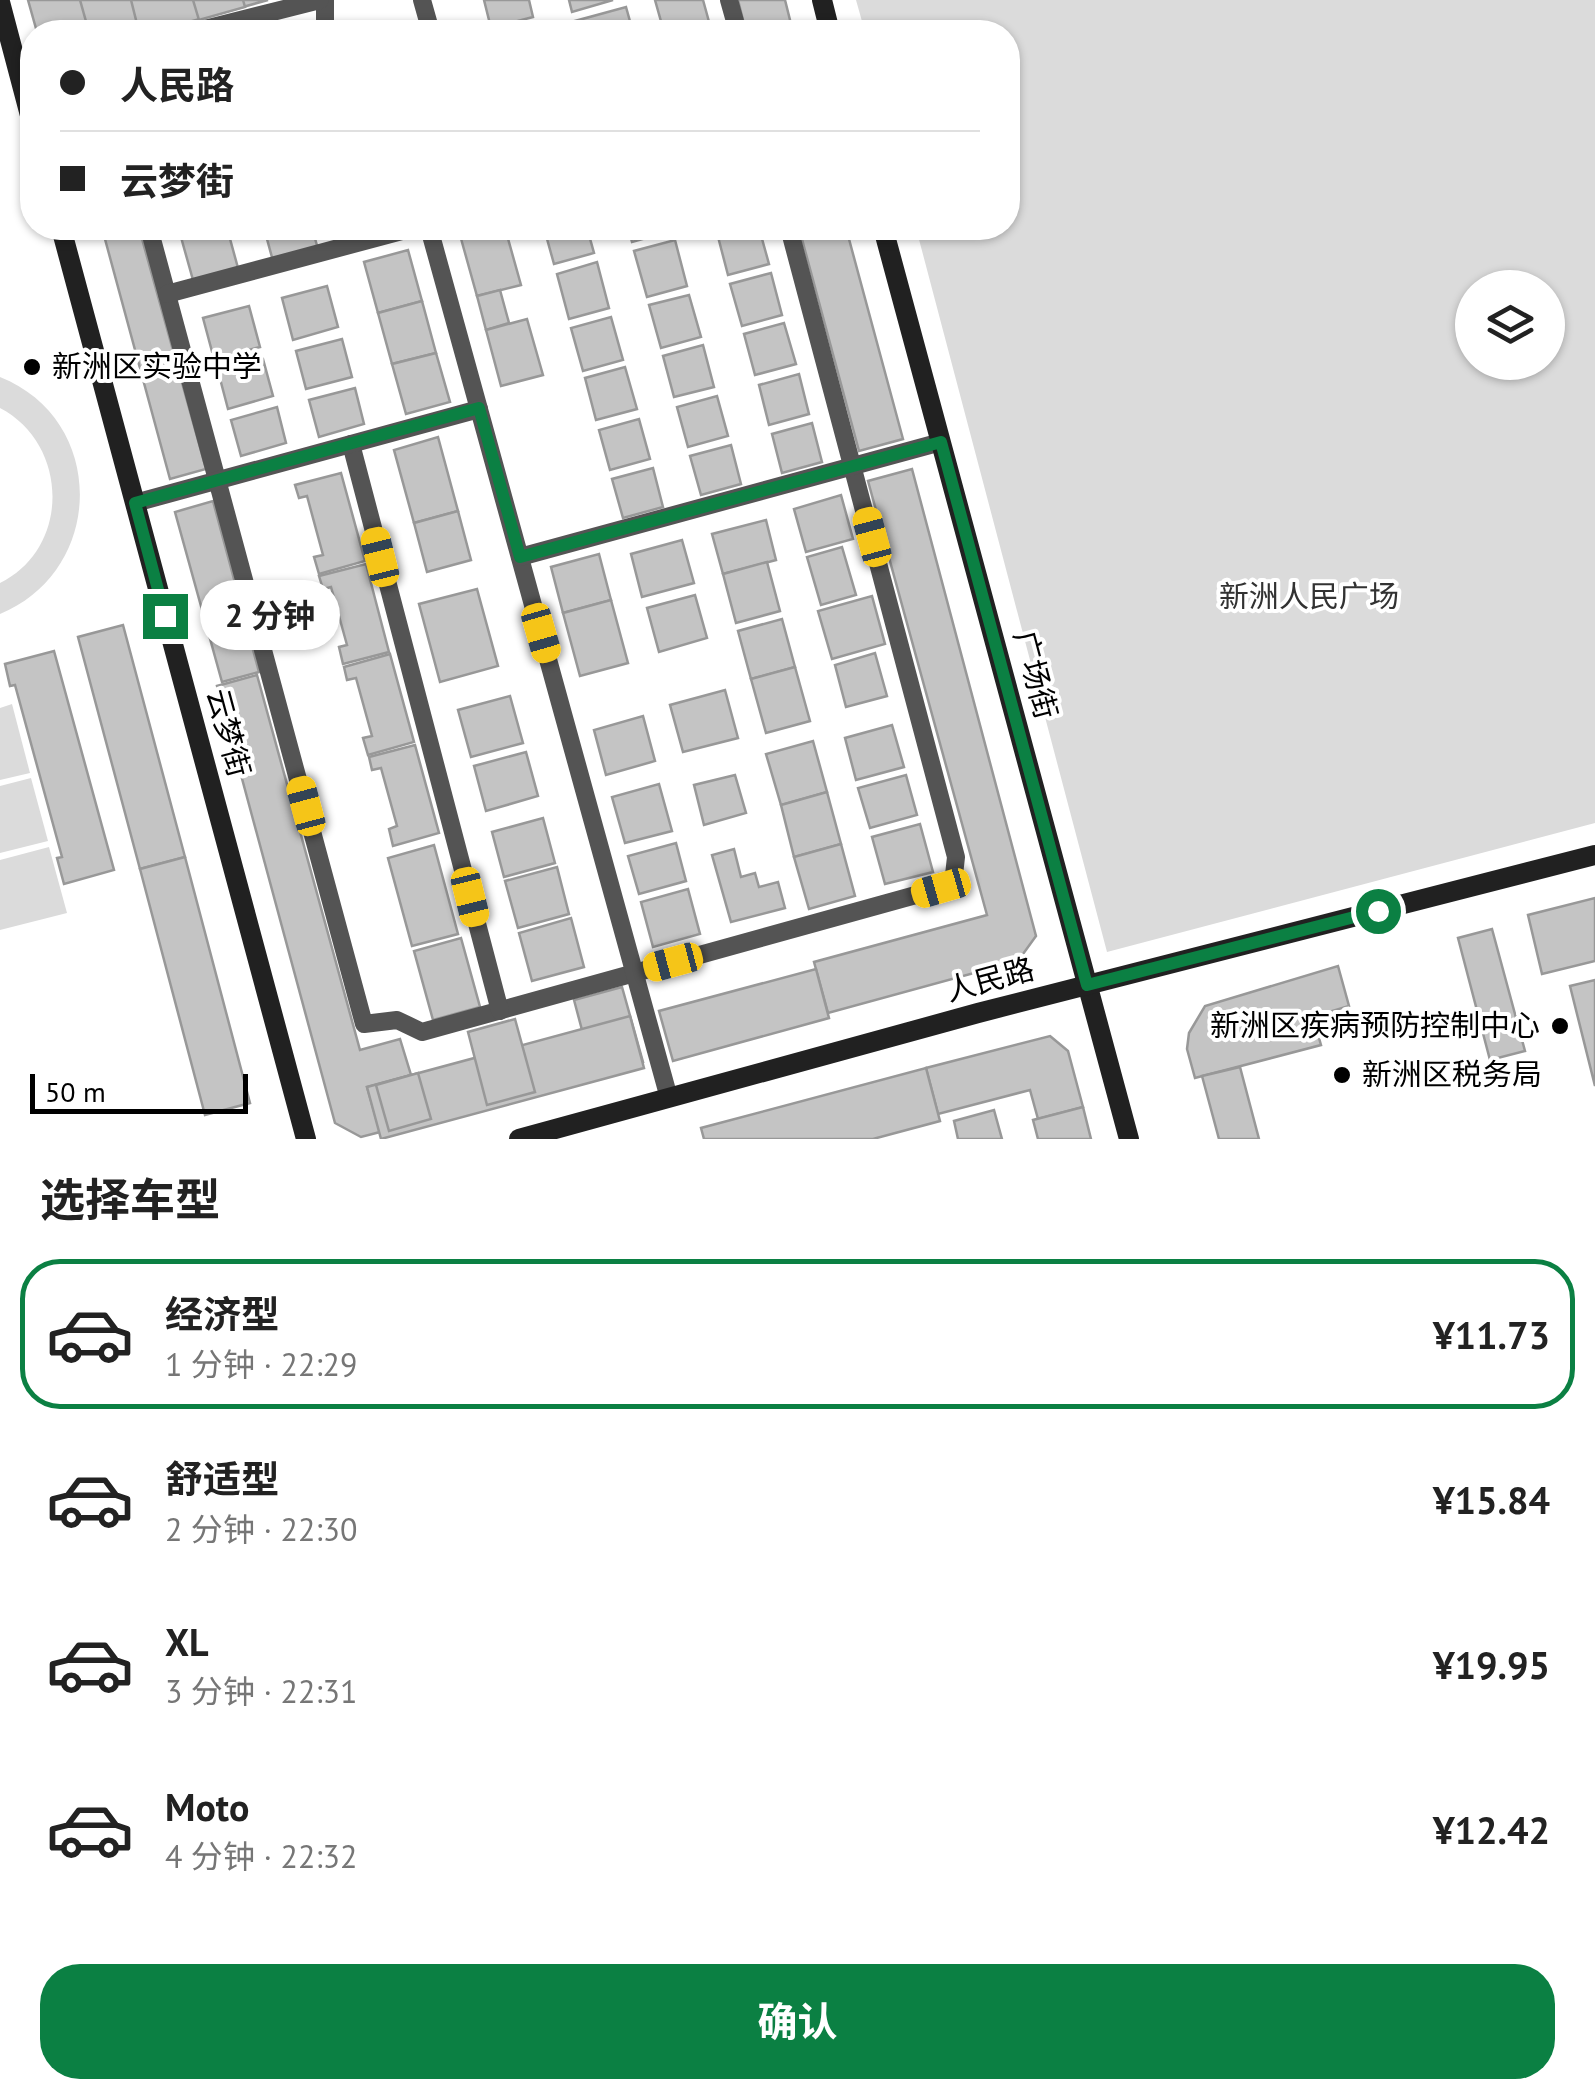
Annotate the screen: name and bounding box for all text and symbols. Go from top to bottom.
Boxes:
text: 人民路 [120,60,234,109]
text: 云梦街 [120,156,234,205]
map controls [1455,270,1565,380]
button: layers [1455,270,1565,380]
place label: 新洲区实验中学 [52,346,262,385]
marker: 新洲区实验中学 [21,356,43,378]
car [850,504,894,570]
car [358,524,402,590]
park label: 新洲人民广场 [1219,576,1399,615]
callout: 2 分钟 [200,581,340,651]
route end [143,594,188,639]
text: 2 分钟 [225,594,315,636]
car [518,600,564,666]
street label: 广场街 [1006,626,1067,723]
street label: 云梦街 [199,684,260,781]
car [284,773,328,839]
car [448,864,492,930]
car [908,865,974,911]
route start [1356,889,1401,934]
car [640,940,706,984]
street label: 人民路 [941,948,1038,1009]
place label: 新洲区疾病预防控制中心 [1210,1005,1540,1044]
marker: 新洲区疾病预防控制中心 [1549,1015,1571,1037]
place label: 新洲区税务局 [1362,1054,1542,1093]
marker: 新洲区税务局 [1331,1064,1353,1086]
scale bar [30,1069,248,1114]
text: 50 m [45,1073,106,1110]
text: 选择车型 [40,1170,220,1228]
icon: car [45,1289,135,1379]
text: 经济型 [165,1289,279,1338]
text: ¥11.73 [1433,1310,1550,1359]
text: 1 分钟 · 22:29 [165,1343,357,1385]
icon: car [45,1454,135,1544]
text: 舒适型 [165,1454,279,1503]
text: ¥15.84 [1433,1475,1550,1524]
text: 2 分钟 · 22:30 [165,1508,357,1550]
text: XL [165,1617,209,1666]
icon: car [45,1619,135,1709]
text: ¥19.95 [1433,1640,1550,1689]
text: 3 分钟 · 22:31 [165,1670,357,1712]
text: Moto [165,1782,249,1831]
icon: car [45,1784,135,1874]
text: ¥12.42 [1433,1805,1550,1854]
text: 4 分钟 · 22:32 [165,1835,357,1877]
button: 确认 [40,1964,1555,2079]

